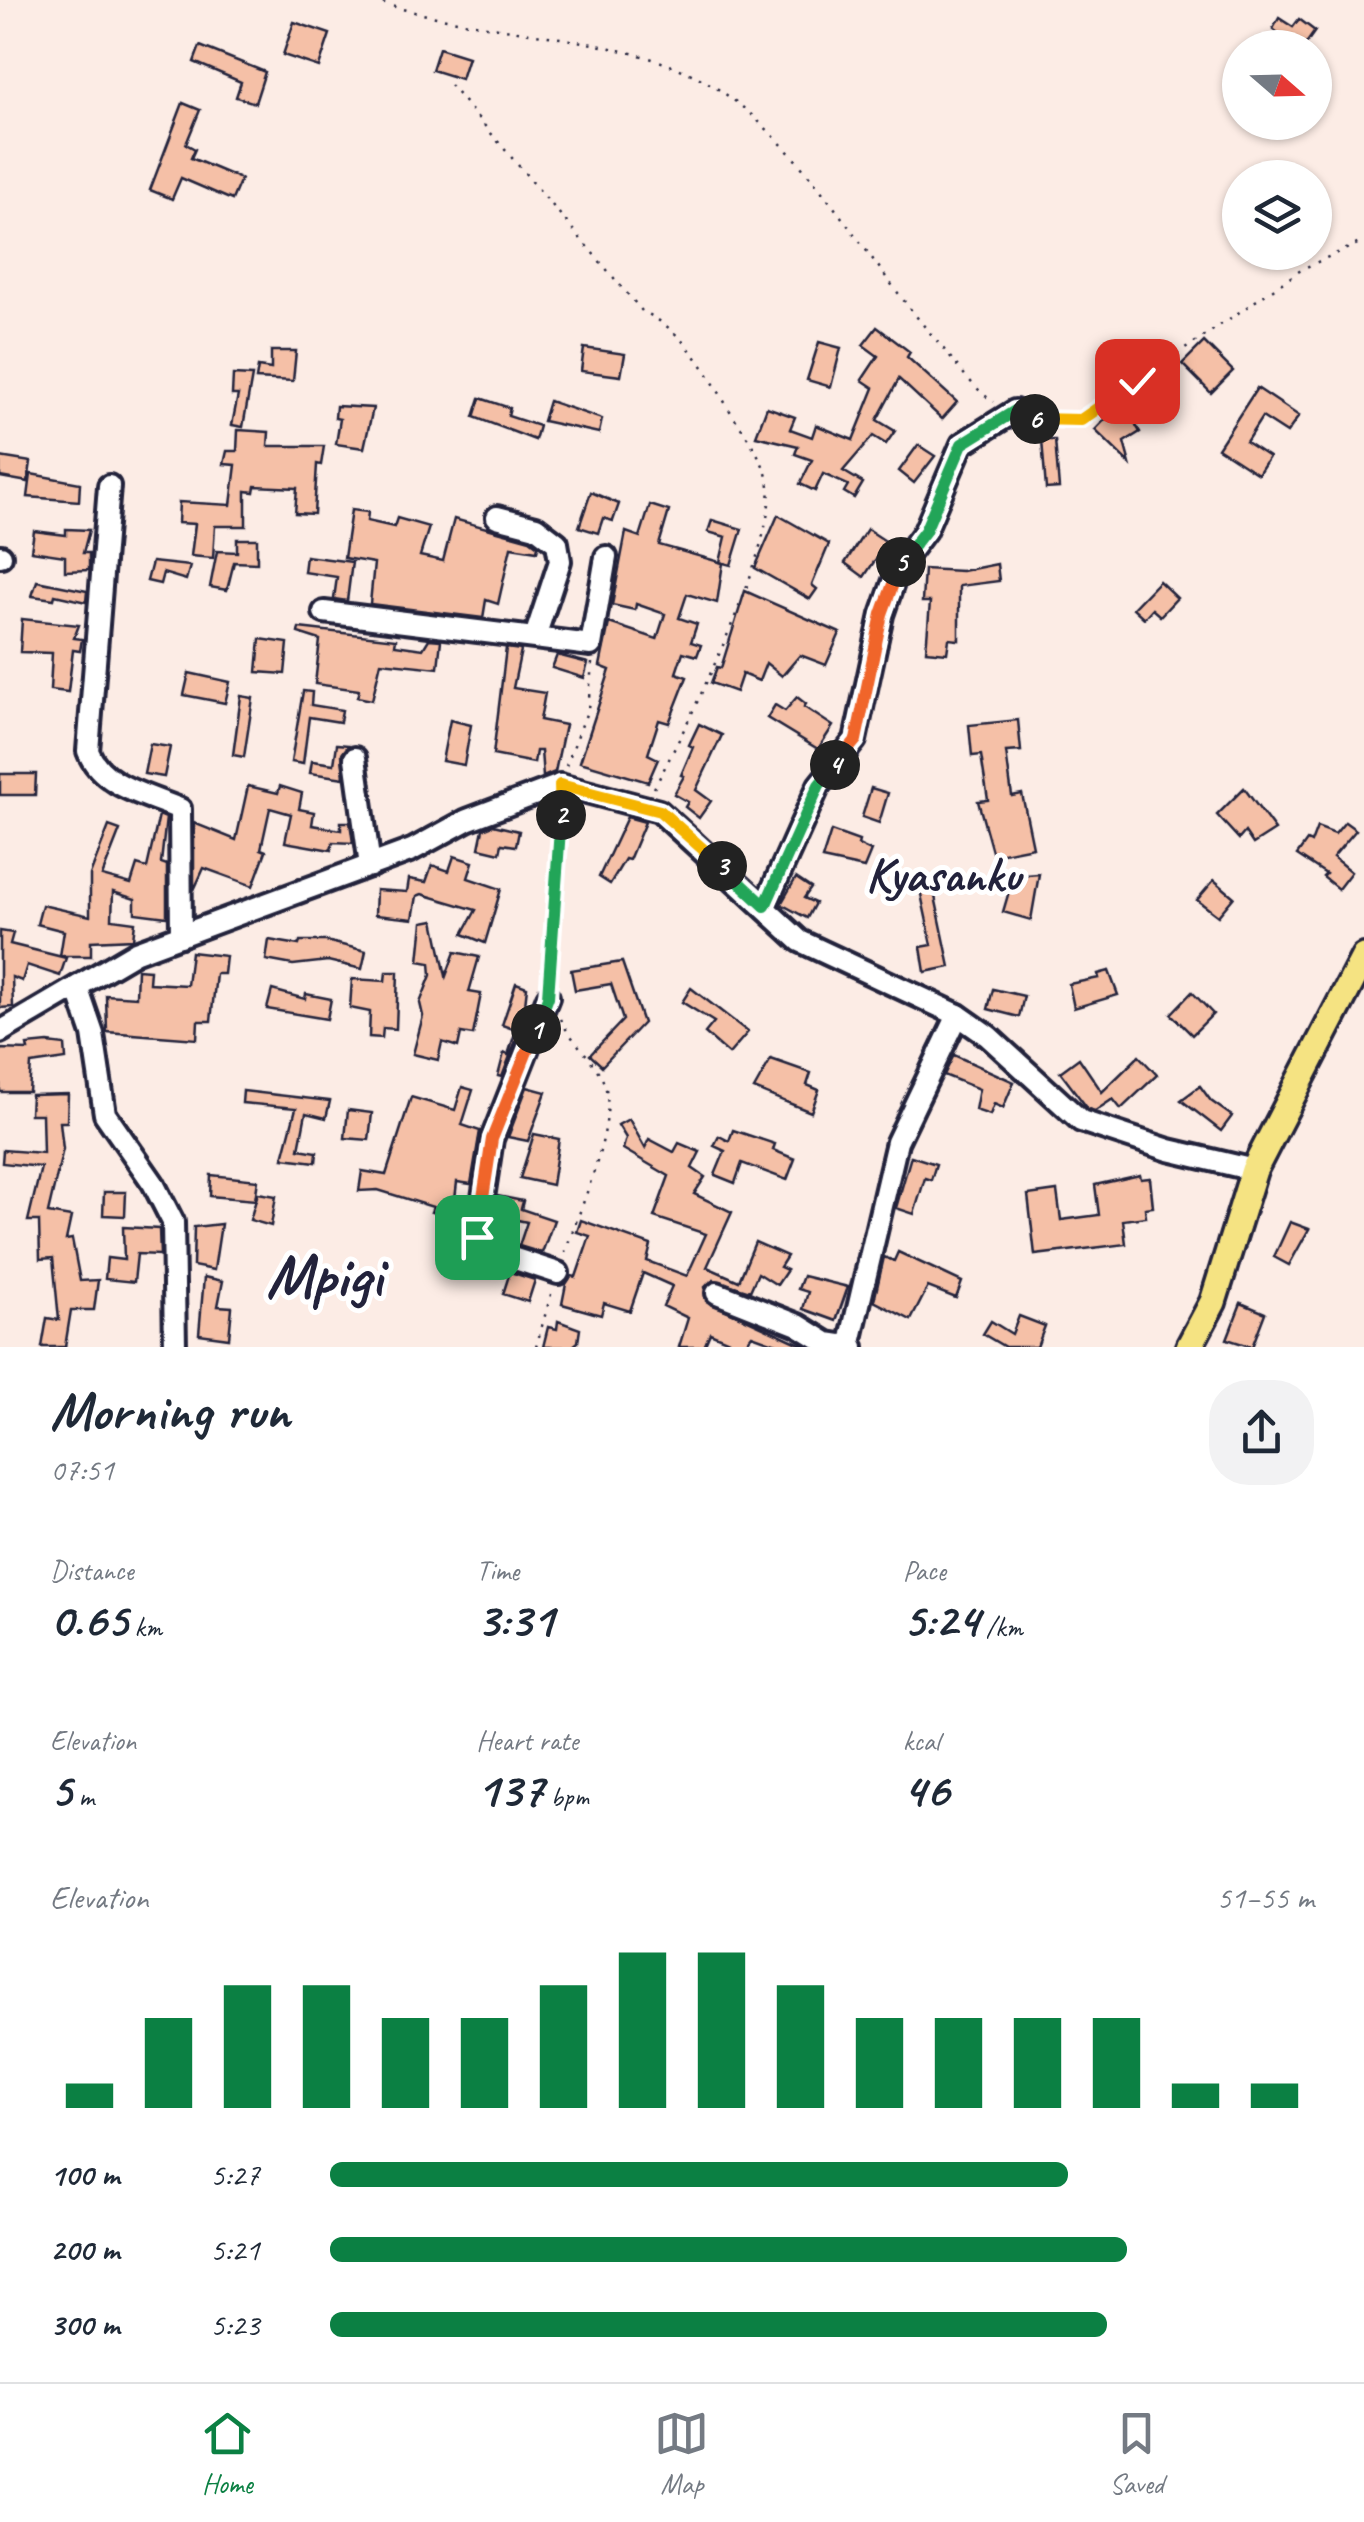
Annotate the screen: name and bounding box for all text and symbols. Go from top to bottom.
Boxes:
north arrow [1222,30,1332,140]
map controls [1222,30,1332,270]
button: layers [1222,160,1332,270]
pin [1095,339,1180,424]
icon: check [1110,354,1165,409]
pin: 6 [1010,394,1060,444]
text: 6 [1028,401,1042,436]
pin: 5 [876,537,926,587]
text: 5 [895,544,907,579]
pin: 4 [810,740,860,790]
text: 4 [829,747,841,782]
pin: 2 [536,790,586,840]
text: 2 [555,797,567,832]
pin: 3 [697,841,747,891]
district label: Kyasanku [866,845,1024,905]
text: 3 [716,848,728,883]
pin: 1 [511,1004,561,1054]
text: 1 [530,1011,542,1046]
pin [435,1195,520,1280]
icon: arrive [450,1210,505,1265]
district label: Mpigi [266,1236,389,1315]
text: Morning run [50,1376,290,1446]
button: share [1209,1380,1314,1485]
text: 07:51 [50,1449,114,1490]
text: Distance [50,1553,134,1588]
text: Time [476,1553,519,1588]
text: Pace [903,1553,946,1588]
text: 0.65 [50,1588,128,1651]
text: 3:31 [476,1588,554,1651]
text: 5:24 [903,1588,979,1651]
text: km [128,1609,162,1644]
text: /km [979,1609,1023,1644]
text: Elevation [50,1723,136,1758]
text: Heart rate [476,1723,578,1758]
text: kcal [903,1723,940,1758]
text: 5 [50,1758,72,1821]
text: 137 [476,1758,544,1821]
text: 46 [903,1758,949,1821]
text: m [72,1779,94,1814]
text: bpm [544,1779,589,1814]
text: Elevation [50,1877,148,1918]
text: 51–55 m [1216,1877,1314,1918]
text: 100 m [50,2154,119,2195]
text: 5:27 [210,2154,260,2195]
text: 200 m [50,2229,119,2270]
text: 5:21 [210,2229,260,2270]
text: 300 m [50,2304,119,2345]
text: 5:23 [210,2304,260,2345]
tab: Home [200,2406,255,2501]
tab: Map [654,2406,709,2501]
tab: Saved [1109,2406,1164,2501]

